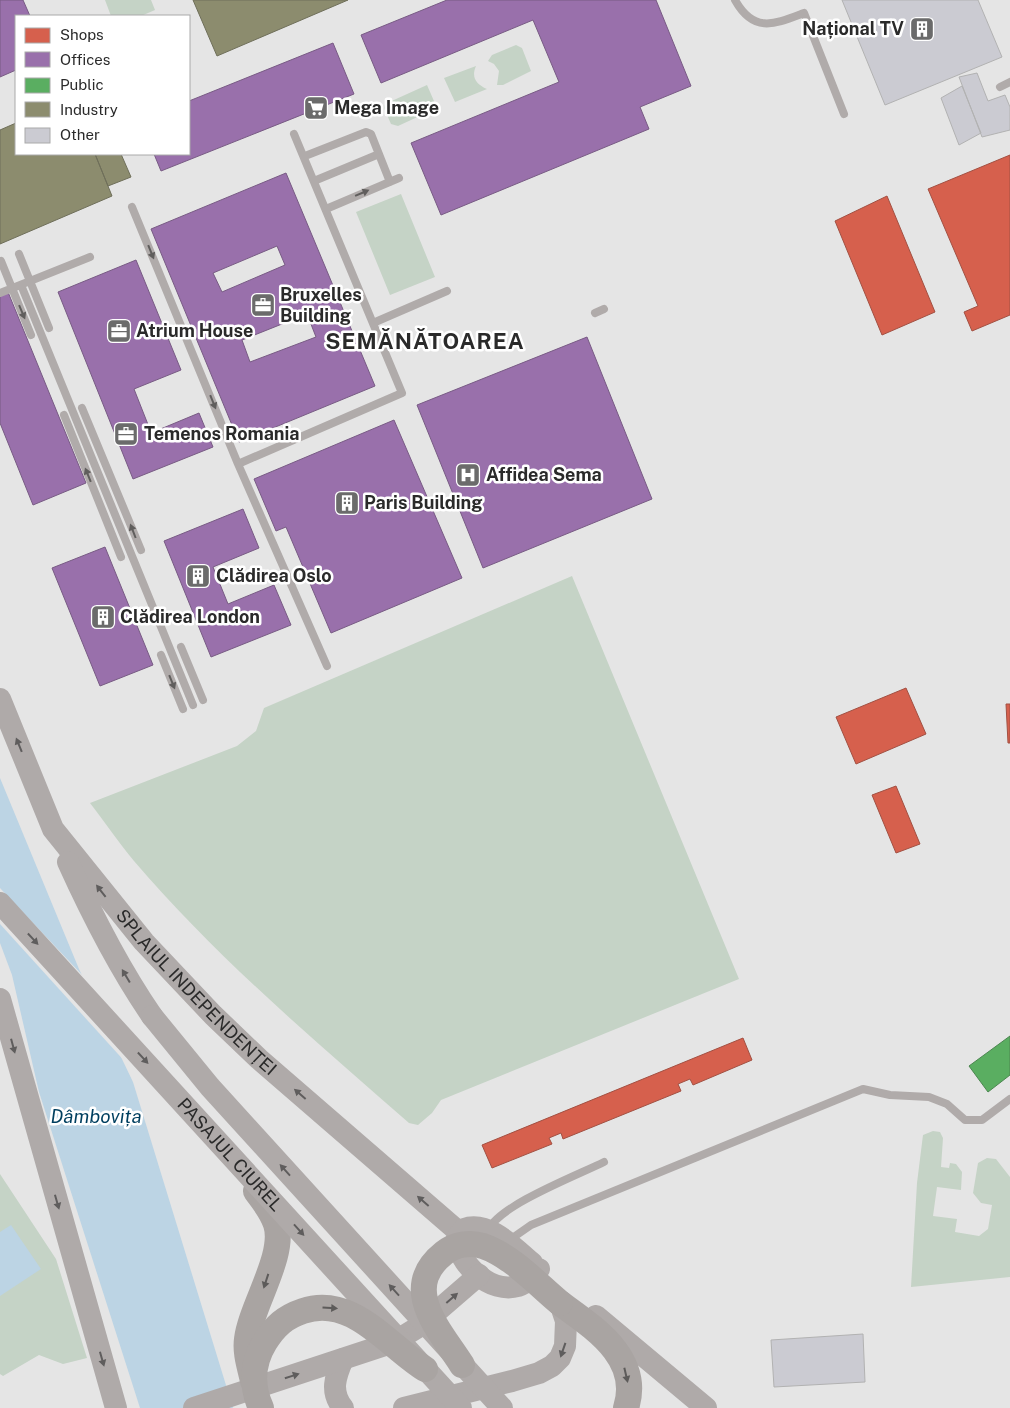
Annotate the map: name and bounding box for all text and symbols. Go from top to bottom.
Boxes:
legend [15,15,190,155]
building icon: Național TV [909,16,935,42]
place label: Național TV [802,18,904,39]
text: Shops [60,26,104,43]
text: Offices [60,51,110,68]
text: Public [60,76,104,93]
supermarket icon: Mega Image [303,95,329,121]
place label: Mega Image [334,97,439,118]
text: Industry [60,101,118,118]
text: Other [60,126,100,143]
one-way arrow [355,189,370,197]
one-way arrow [147,245,155,259]
place label: Bruxelles Building [280,284,362,326]
office icon: Bruxelles Building [250,292,276,318]
one-way arrow [18,305,26,319]
office icon: Atrium House [106,318,132,344]
place label: Atrium House [136,320,253,341]
district label: SEMĂNĂTOAREA [325,328,525,354]
one-way arrow [209,395,217,409]
office icon: Temenos Romania [113,421,139,447]
place label: Temenos Romania [144,423,300,444]
hospital icon: Affidea Sema [455,462,481,488]
place label: Affidea Sema [486,464,602,485]
one-way arrow [84,467,91,482]
building icon: Paris Building [334,490,360,516]
place label: Paris Building [364,492,483,513]
one-way arrow [129,524,137,538]
building icon: Clădirea Oslo [185,563,211,589]
place label: Clădirea Oslo [216,565,332,586]
building icon: Clădirea London [90,604,116,630]
place label: Clădirea London [120,606,260,627]
one-way arrow [168,675,176,690]
one-way arrow [14,737,22,752]
one-way arrow [96,885,107,898]
street label: SPLAIUL INDEPENDENȚEI [112,905,281,1079]
one-way arrow [27,932,39,944]
one-way arrow [121,969,130,982]
one-way arrow [9,1038,17,1054]
one-way arrow [137,1052,149,1064]
one-way arrow [294,1089,307,1100]
street label: PASAJUL CIUREL [173,1094,287,1215]
water label: Dâmbovița [50,1105,142,1127]
one-way arrow [279,1164,291,1176]
one-way arrow [53,1195,61,1210]
one-way arrow [417,1195,430,1206]
one-way arrow [293,1224,305,1236]
one-way arrow [261,1274,269,1289]
one-way arrow [388,1285,400,1297]
one-way arrow [445,1293,458,1304]
one-way arrow [322,1304,338,1312]
one-way arrow [559,1343,567,1358]
one-way arrow [98,1351,106,1366]
one-way arrow [622,1368,630,1383]
one-way arrow [285,1372,300,1379]

